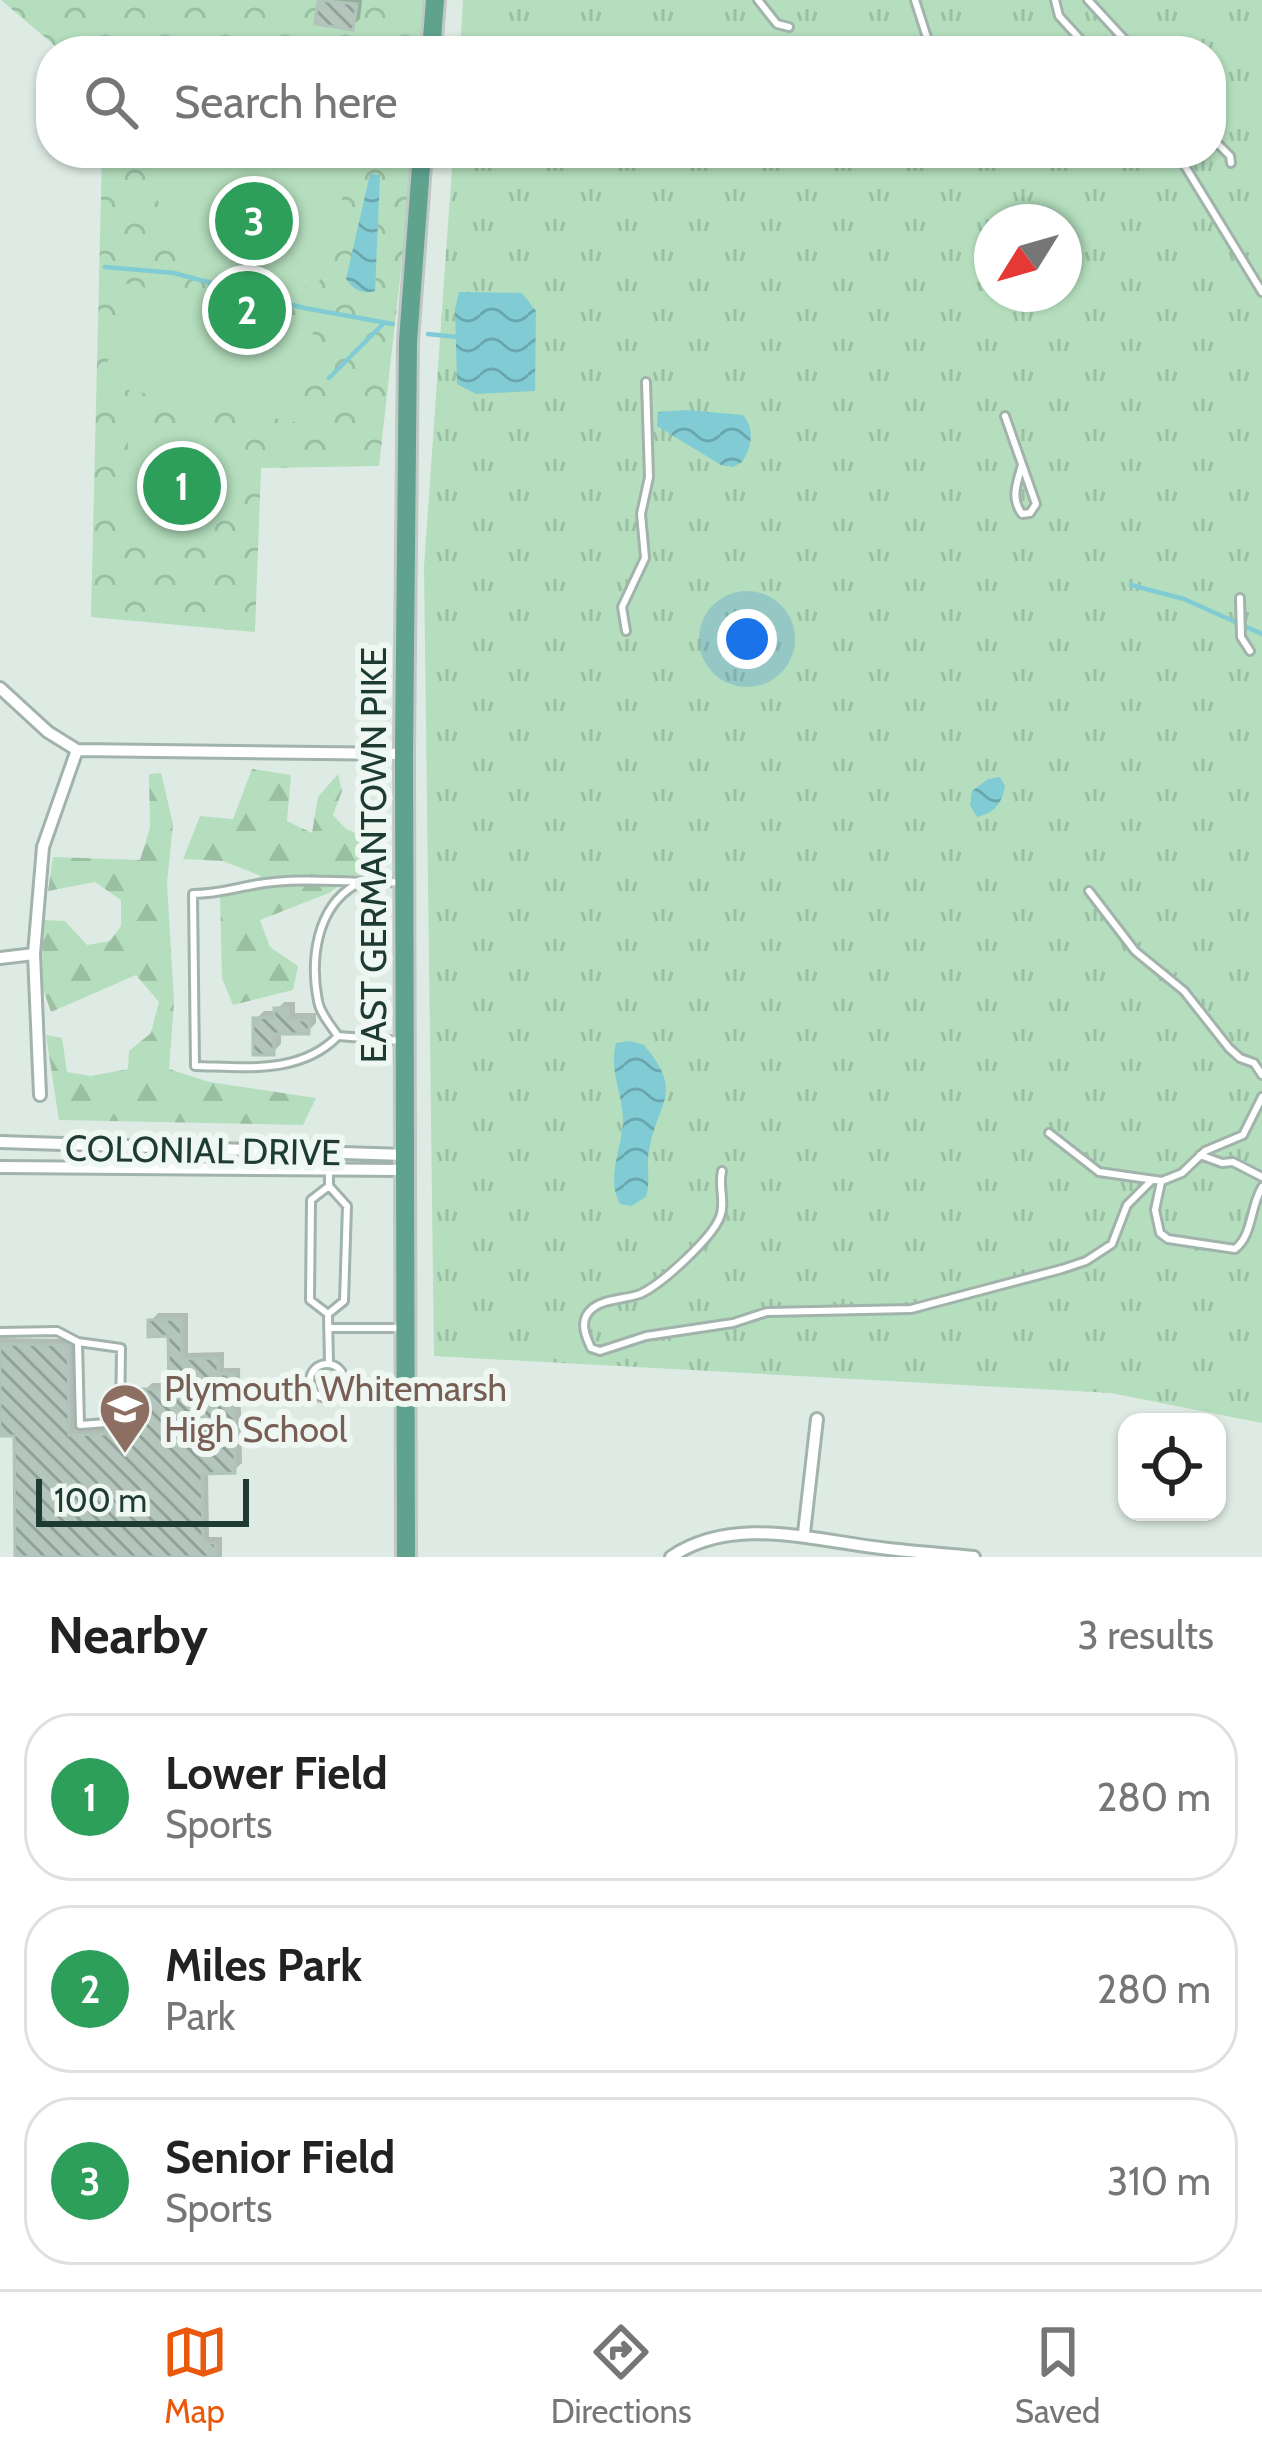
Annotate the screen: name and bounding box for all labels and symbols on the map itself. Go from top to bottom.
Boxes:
pin: 3 [215,176,293,266]
north arrow [974,204,1082,312]
pin: 2 [208,265,286,355]
pin: 1 [143,441,221,531]
your location [717,609,777,669]
street label: EAST GERMANTOWN PIKE [351,647,395,1063]
street label: COLONIAL DRIVE [65,1126,341,1174]
place label: Plymouth Whitemarsh High School [164,1366,507,1451]
school or university icon: Plymouth Whitemarsh High School [97,1381,153,1455]
scale bar [36,1473,249,1526]

